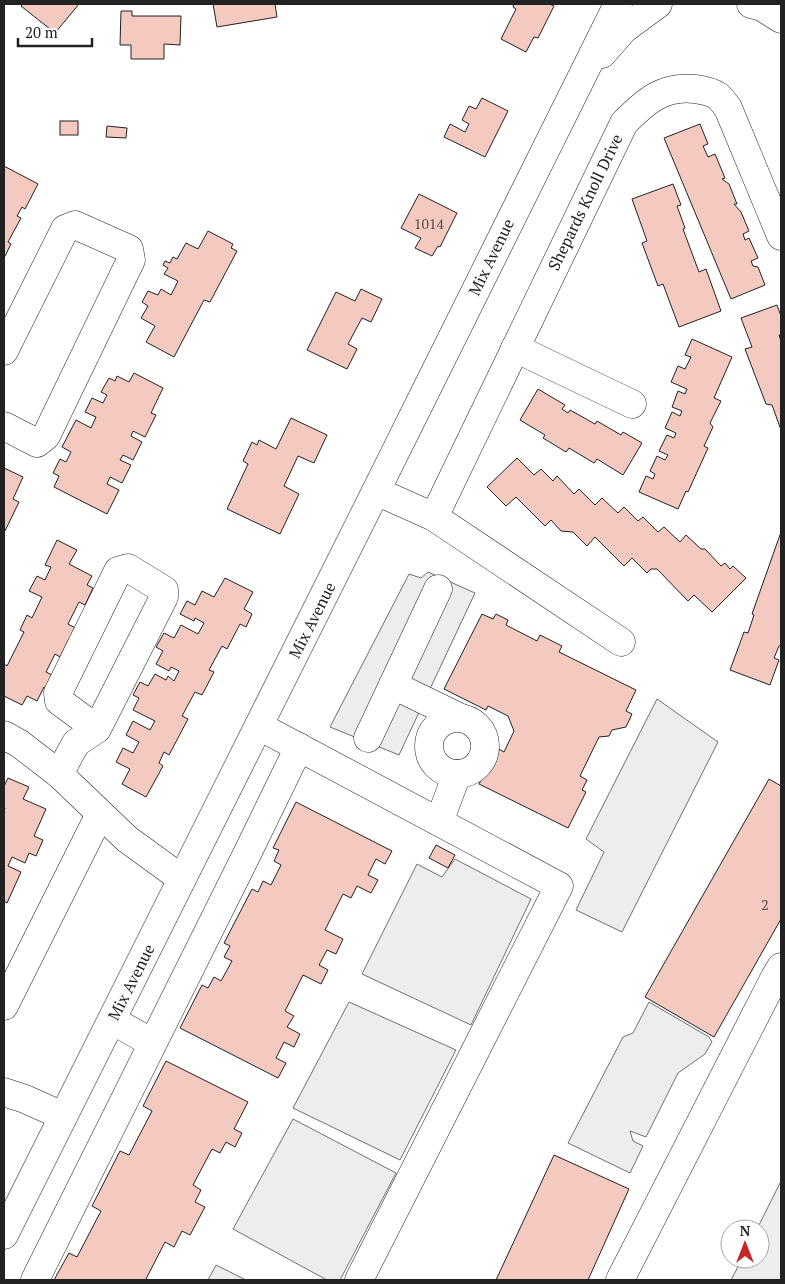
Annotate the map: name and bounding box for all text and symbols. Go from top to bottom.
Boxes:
scale bar [18,15,91,47]
text: 20 m [25,22,58,42]
street label: Shepards Knoll Drive [542,130,628,274]
house number: 1014 [414,214,444,233]
street label: Mix Avenue [463,215,519,299]
street label: Mix Avenue [283,578,341,662]
house number: 2 [761,895,769,914]
street label: Mix Avenue [102,940,160,1024]
north arrow [720,1219,770,1269]
text: N [740,1221,751,1240]

